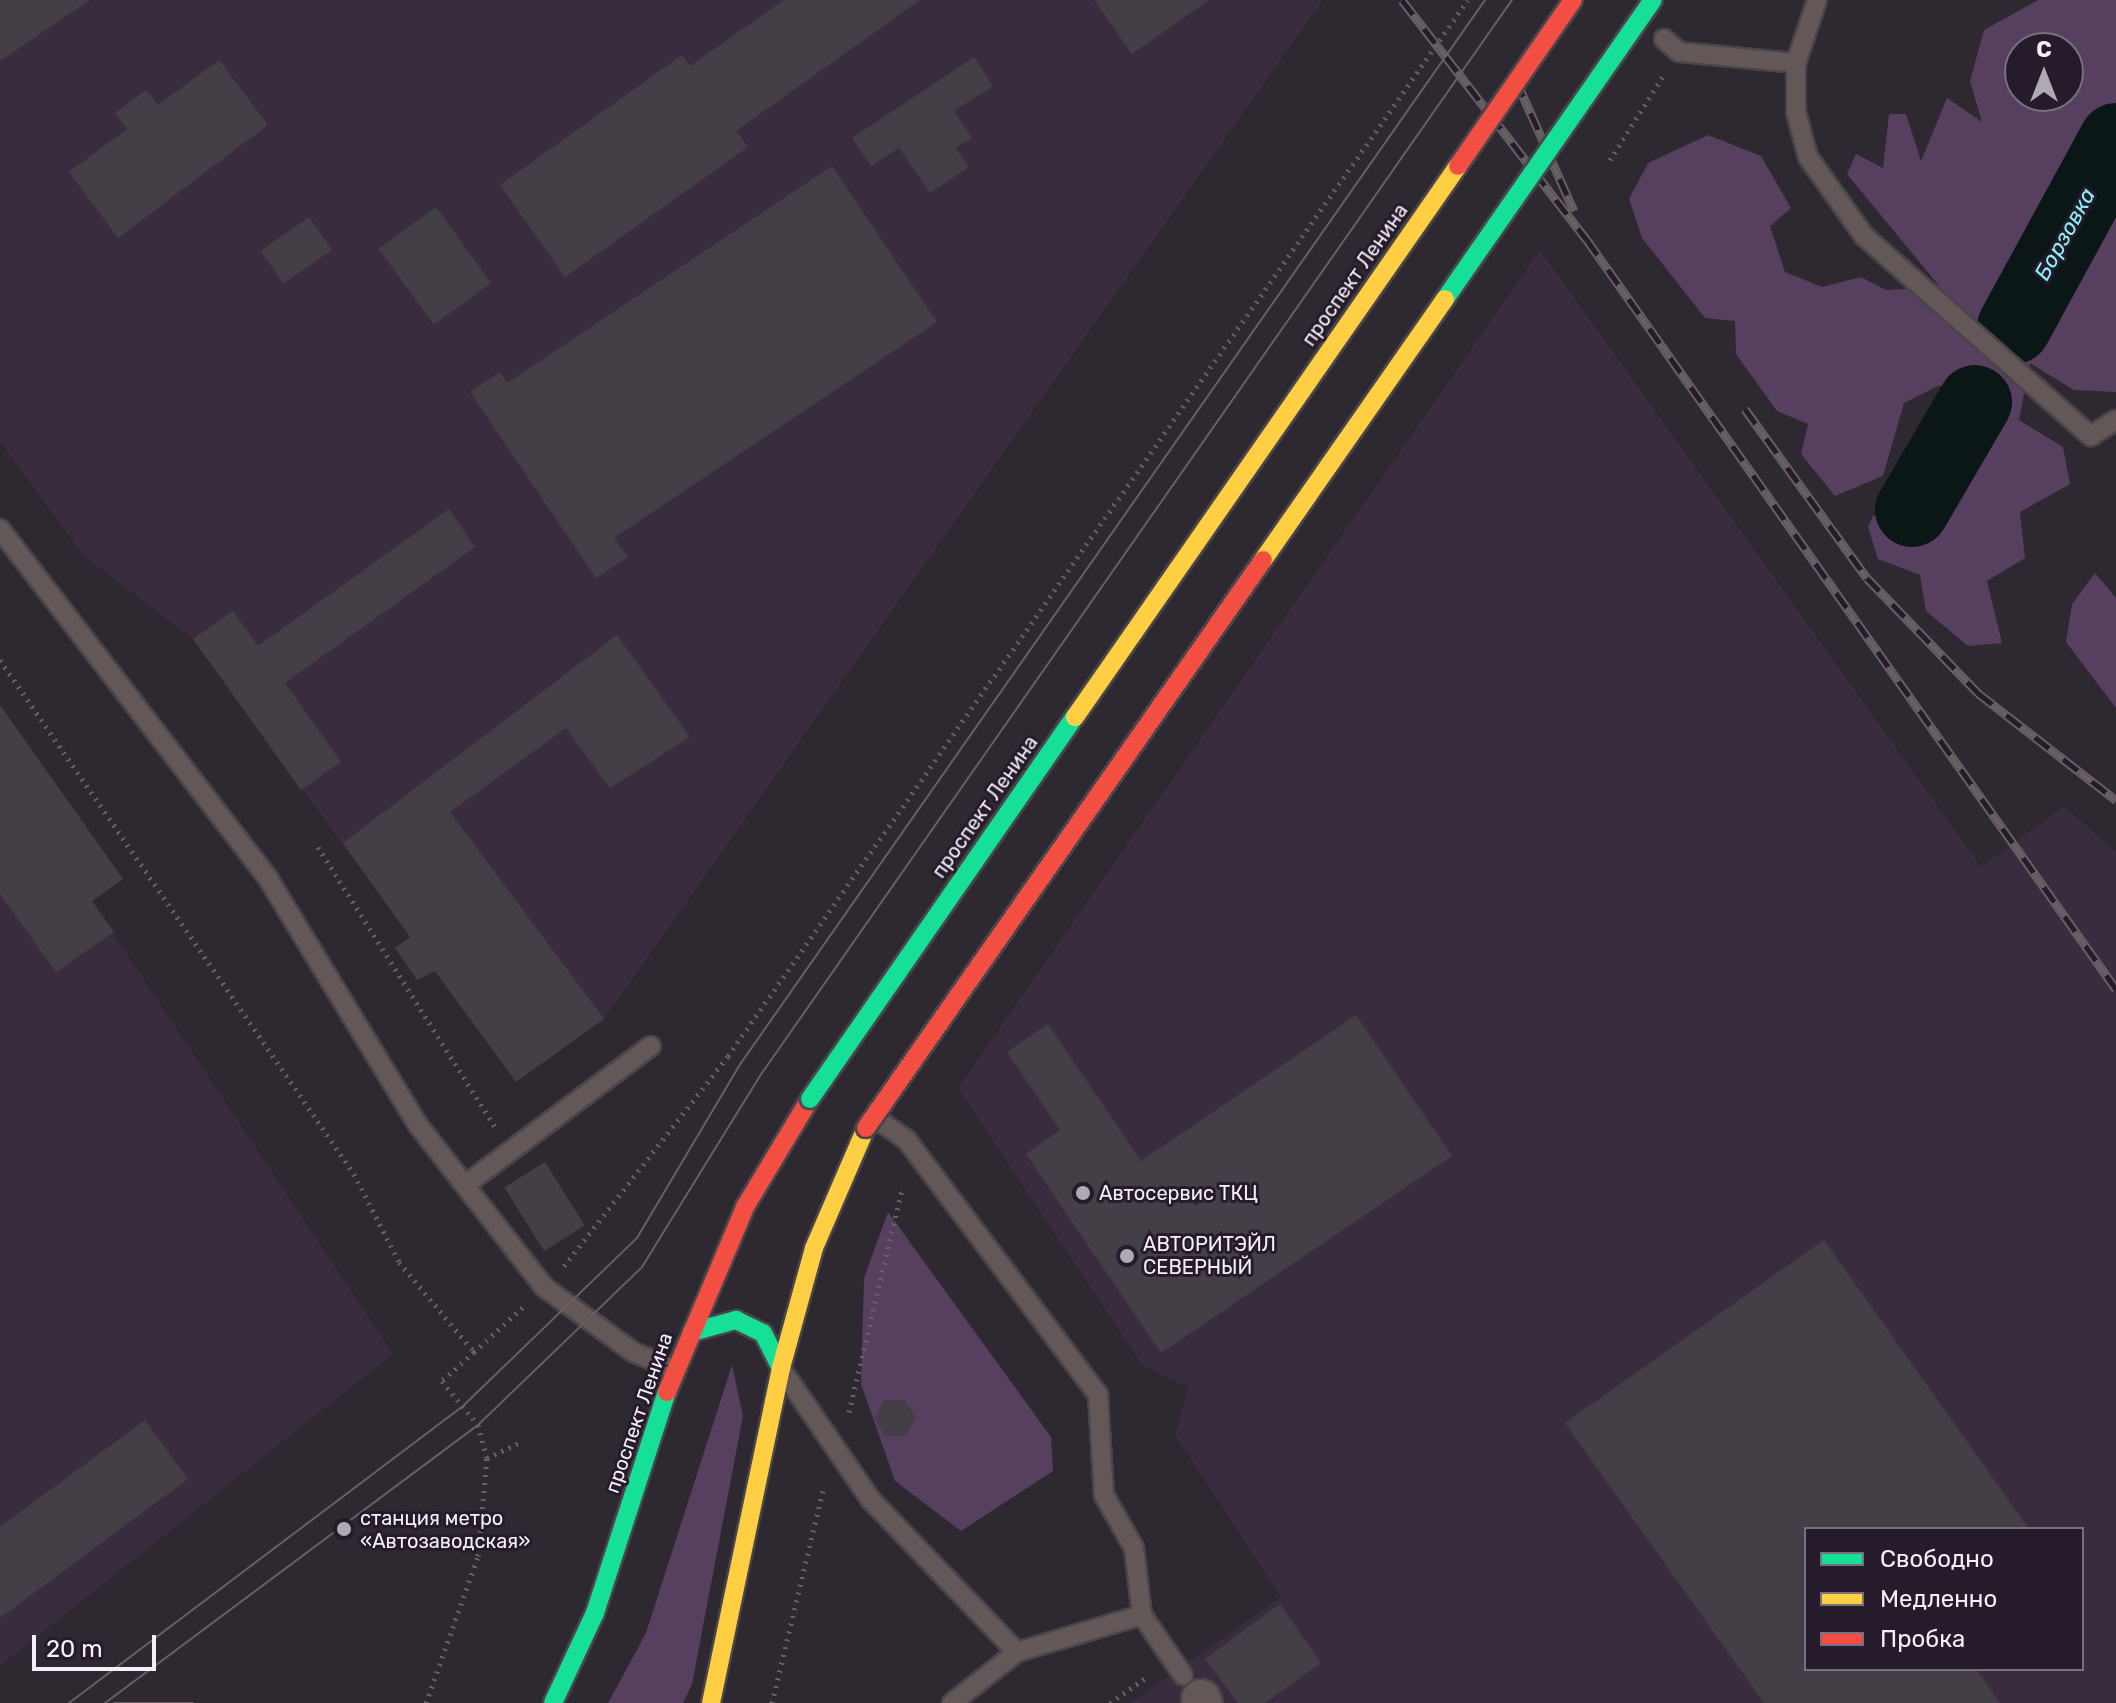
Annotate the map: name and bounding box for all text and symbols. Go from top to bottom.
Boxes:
north arrow [2004,32,2084,112]
text: С [2036,36,2052,63]
water label: Борзовка [2029,184,2101,284]
street label: проспект Ленина [1297,199,1413,351]
street label: проспект Ленина [927,731,1043,883]
place label: Автосервис ТКЦ [1099,1181,1258,1205]
marker: Автосервис ТКЦ [1074,1184,1092,1202]
place label: АВТОРИТЭЙЛ СЕВЕРНЫЙ [1143,1232,1276,1279]
marker: АВТОРИТЭЙЛ СЕВЕРНЫЙ [1118,1247,1136,1265]
street label: проспект Ленина [600,1330,678,1496]
place label: станция метро «Автозаводская» [360,1506,530,1553]
marker: станция метро «Автозаводская» [335,1520,353,1538]
legend [1804,1527,2084,1671]
text: Свободно [1880,1545,1994,1573]
text: Медленно [1880,1585,1997,1613]
scale bar [36,1619,160,1669]
text: Пробка [1880,1625,1965,1653]
text: 20 m [46,1635,103,1663]

